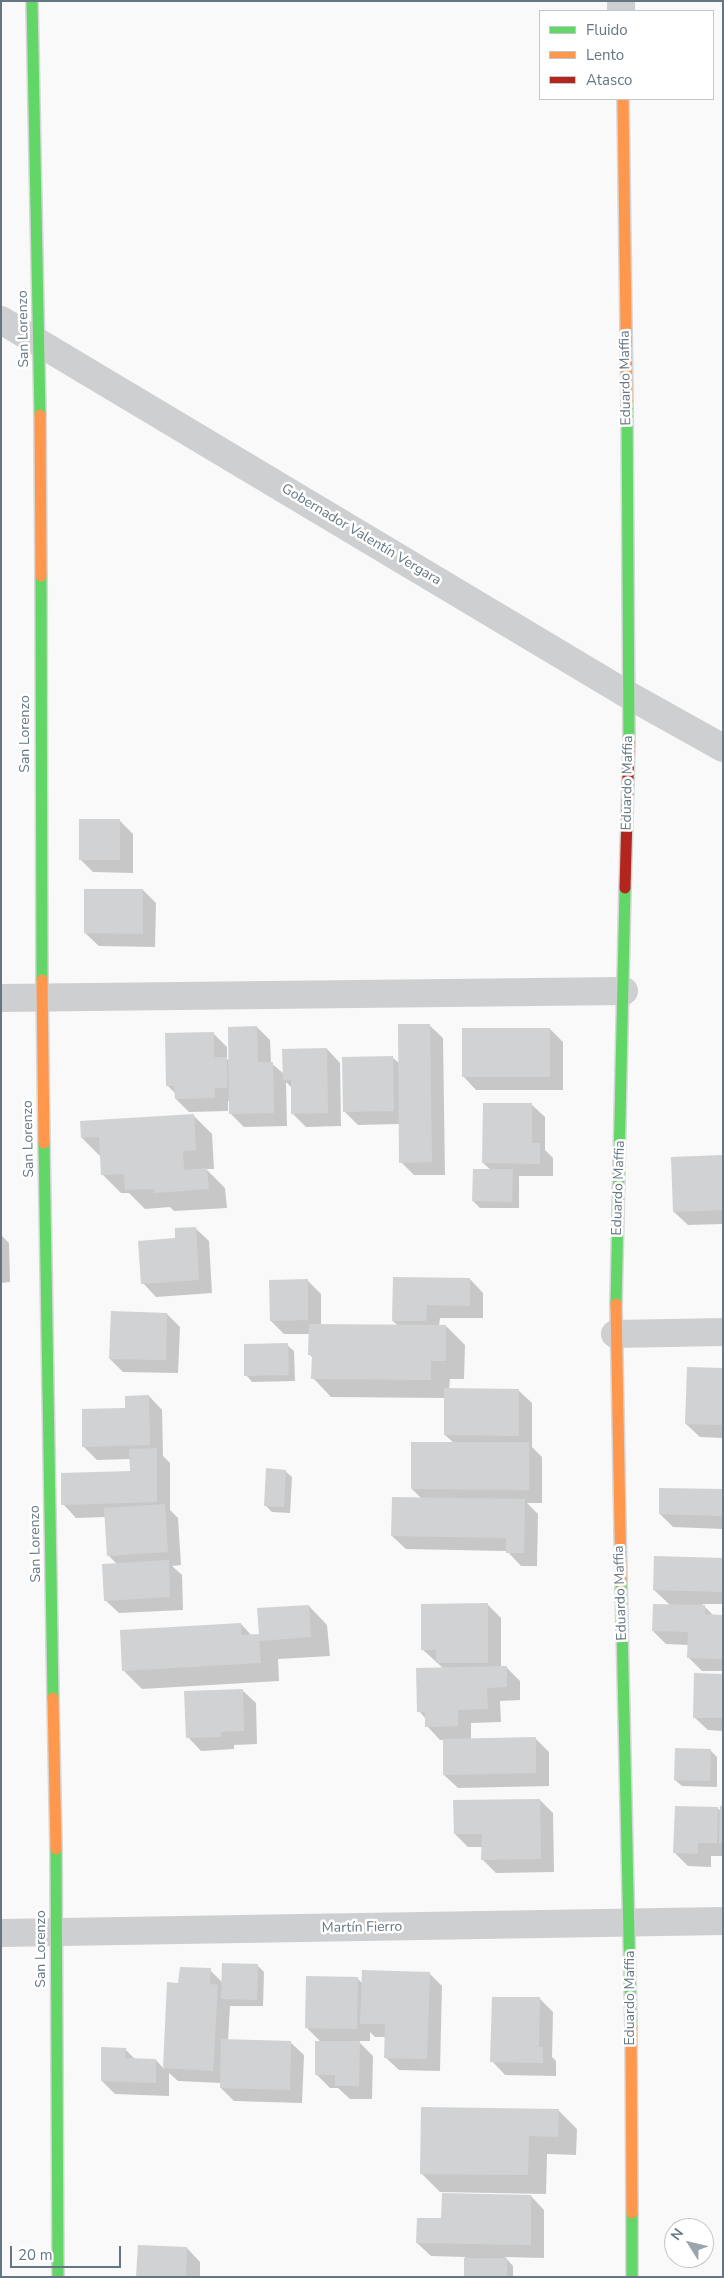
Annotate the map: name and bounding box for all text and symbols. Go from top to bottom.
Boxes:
legend [539,10,714,100]
text: Fluido [586,20,628,40]
text: Lento [586,45,624,65]
text: Atasco [586,70,632,90]
street label: San Lorenzo [15,290,33,368]
street label: Eduardo Maffia [617,330,635,426]
street label: Gobernador Valentín Vergara [278,481,444,589]
street label: San Lorenzo [18,695,34,773]
street label: Eduardo Maffia [619,735,637,831]
street label: San Lorenzo [20,1100,38,1178]
street label: Eduardo Maffia [609,1140,629,1236]
street label: San Lorenzo [27,1505,45,1583]
street label: Eduardo Maffia [611,1545,631,1641]
street label: San Lorenzo [34,1910,50,1988]
street label: Martín Fierro [322,1919,402,1937]
street label: Eduardo Maffia [623,1950,639,2046]
north arrow [664,2218,714,2268]
text: N [666,2225,688,2244]
scale bar [12,2236,124,2268]
text: 20 m [18,2245,53,2265]

